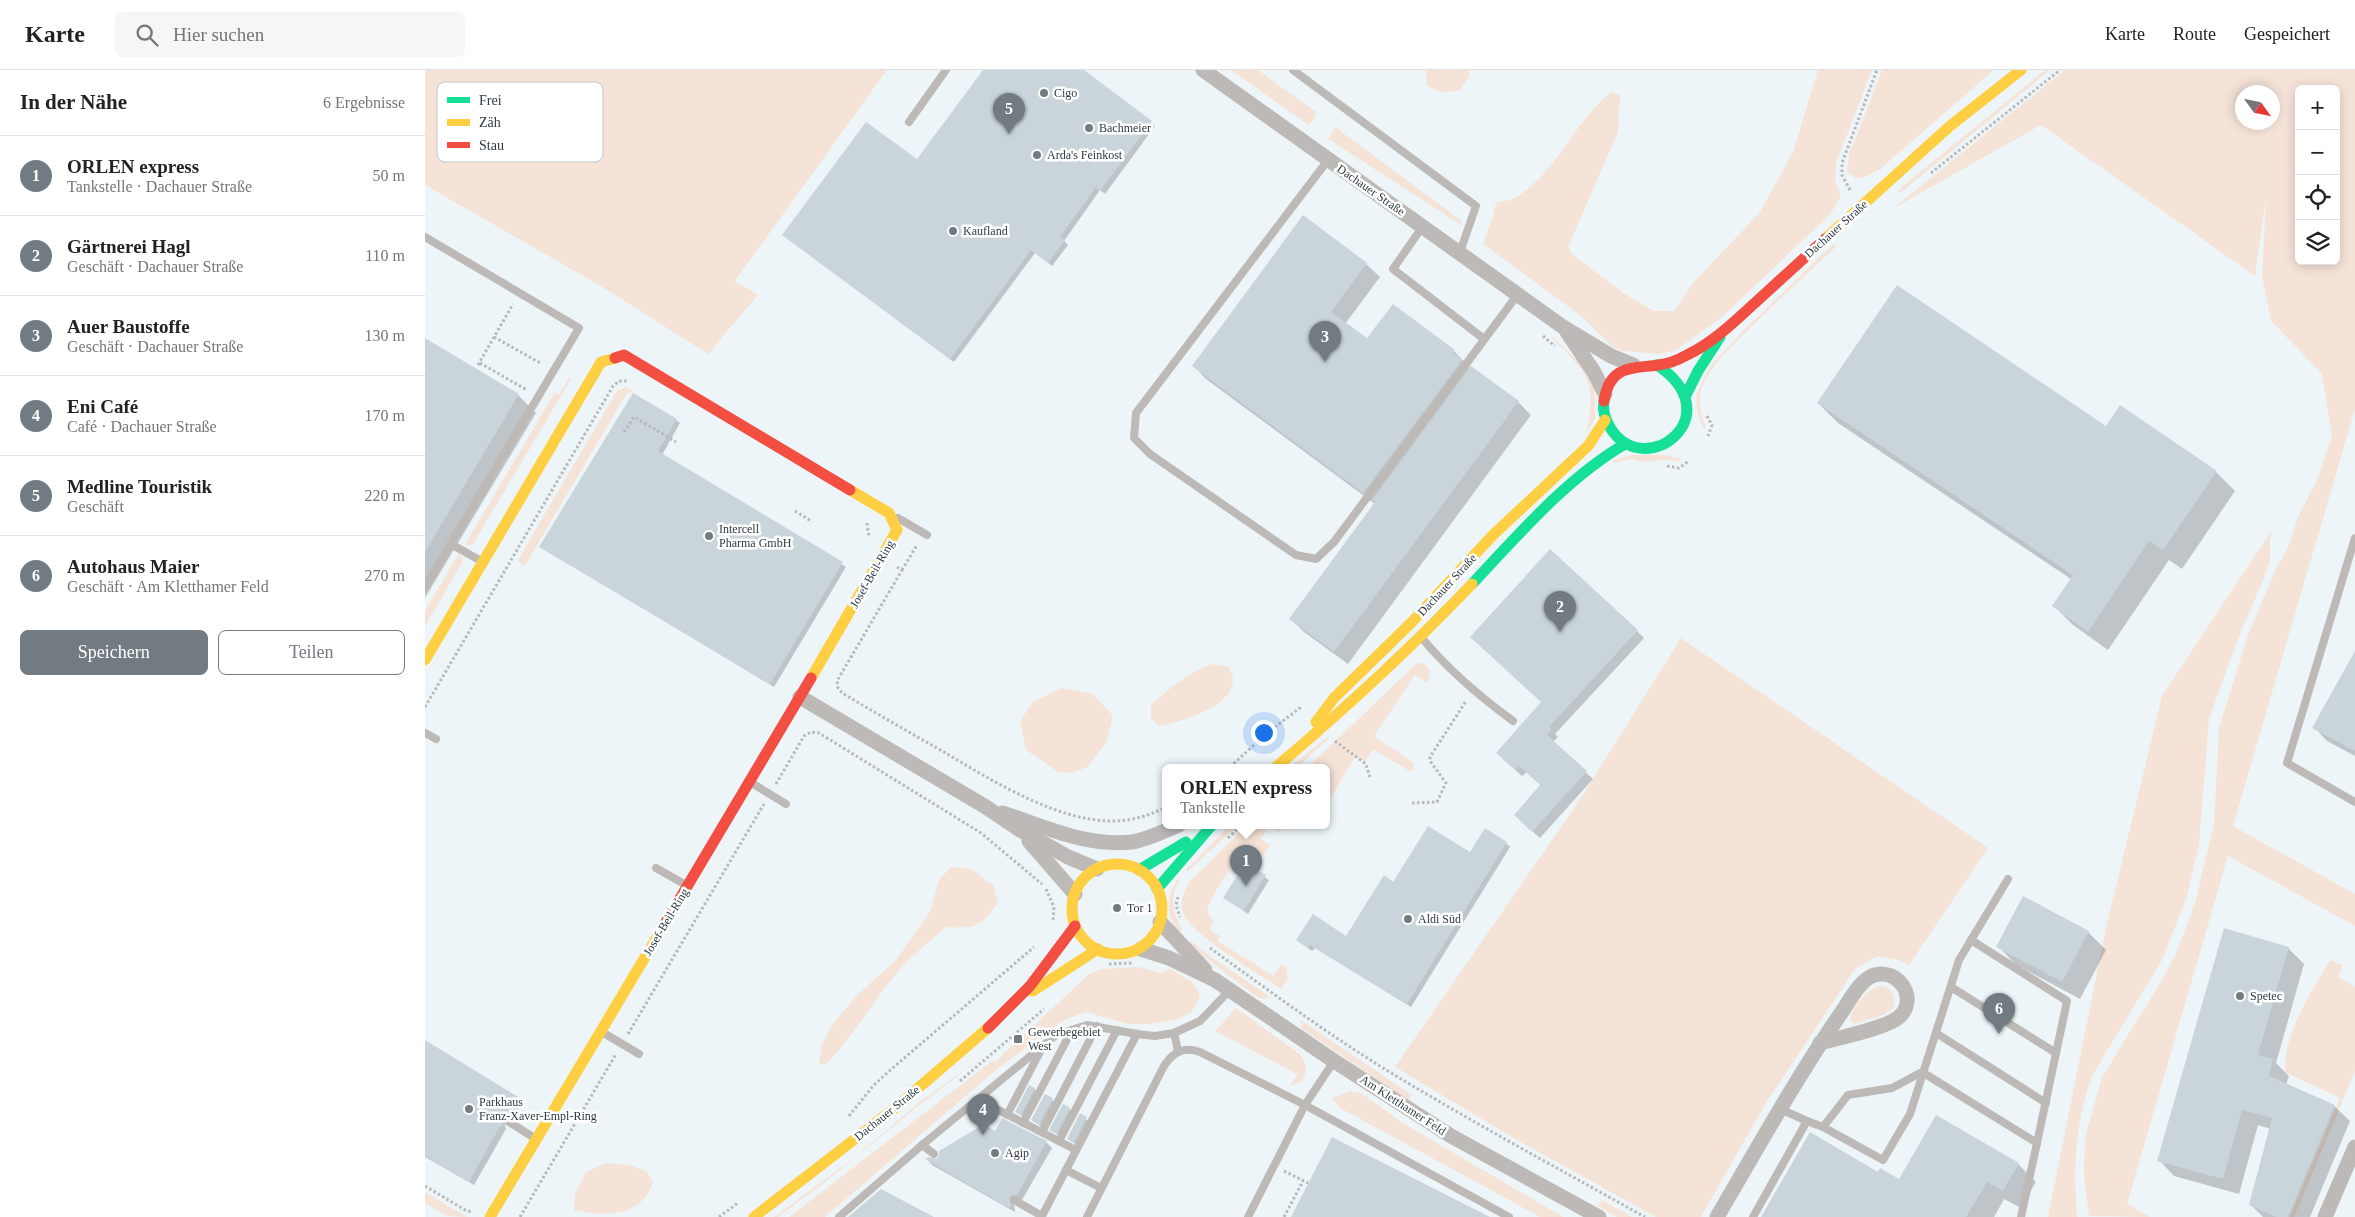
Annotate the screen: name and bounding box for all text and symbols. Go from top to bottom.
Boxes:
search box [115,12,465,57]
text: Karte [25,21,85,47]
icon: search [133,21,161,49]
text: Hier suchen [173,24,264,45]
text: Karte [2105,24,2145,44]
text: Route [2173,24,2216,44]
text: Gespeichert [2244,24,2330,44]
legend [437,82,603,162]
north arrow [2235,85,2280,130]
map controls [2295,85,2340,265]
button: + [2295,85,2340,130]
place label: Cigo [1054,86,1077,100]
marker: Cigo [1038,87,1050,99]
text: In der Nähe [20,90,127,114]
text: Frei [479,93,502,108]
pin: 5 [993,93,1025,134]
text: 6 Ergebnisse [323,94,405,111]
text: Zäh [479,115,501,130]
place label: Bachmeier [1099,121,1151,135]
marker: Bachmeier [1083,122,1095,134]
button: − [2295,130,2340,175]
text: Stau [479,138,504,153]
place label: Arda's Feinkost [1047,148,1123,162]
marker: Arda's Feinkost [1031,149,1043,161]
text: ORLEN express [67,156,199,177]
street label: Dachauer Straße [1334,161,1408,219]
text: 1 [32,167,40,184]
text: 50 m [373,167,405,184]
button: locate [2295,175,2340,220]
text: Tankstelle · Dachauer Straße [67,178,252,195]
street label: Dachauer Straße [1802,197,1870,261]
button: layers [2295,220,2340,265]
place label: Kaufland [963,224,1008,238]
marker: Kaufland [947,225,959,237]
text: Gärtnerei Hagl [67,236,191,257]
text: 2 [32,247,40,264]
text: 110 m [365,247,405,264]
text: Geschäft · Dachauer Straße [67,258,243,275]
text: Auer Baustoffe [67,316,190,337]
pin: 3 [1309,321,1341,362]
text: 3 [32,327,40,344]
text: 130 m [365,327,405,344]
text: Geschäft · Dachauer Straße [67,338,243,355]
text: Eni Café [67,396,138,417]
text: 4 [32,407,40,424]
text: 170 m [365,407,405,424]
text: Café · Dachauer Straße [67,418,217,435]
text: Medline Touristik [67,476,212,497]
text: 5 [32,487,40,504]
text: 220 m [365,487,405,504]
text: Geschäft [67,498,124,515]
place label: Intercell Pharma GmbH [719,522,792,550]
marker: Intercell Pharma GmbH [703,530,715,542]
street label: Josef-Beil-Ring [847,538,897,610]
street label: Dachauer Straße [1415,551,1479,619]
text: Autohaus Maier [67,556,199,577]
text: 6 [32,567,40,584]
text: 270 m [365,567,405,584]
text: Geschäft · Am Kletthamer Feld [67,578,269,595]
pin: 2 [1544,591,1576,632]
button: Speichern [20,630,208,675]
button: Teilen [218,630,405,675]
your location [1251,720,1277,746]
popup [1162,764,1330,829]
text: ORLEN express [1180,777,1312,798]
text: Tankstelle [1180,799,1245,816]
pin: 1 [1230,845,1262,886]
street label: Josef-Beil-Ring [640,886,692,958]
place label: Tor 1 [1127,901,1153,915]
marker: Tor 1 [1111,902,1123,914]
place label: Aldi Süd [1418,912,1461,926]
marker: Aldi Süd [1402,913,1414,925]
place label: Spetec [2250,989,2282,1003]
marker: Spetec [2234,990,2246,1002]
pin: 6 [1983,993,2015,1034]
place label: Gewerbegebiet West [1028,1025,1101,1053]
marker: Gewerbegebiet West [1012,1033,1024,1045]
street label: Am Kletthamer Feld [1358,1072,1448,1138]
street label: Dachauer Straße [852,1083,922,1143]
pin: 4 [967,1094,999,1135]
place label: Parkhaus Franz-Xaver-Empl-Ring [479,1095,597,1123]
marker: Parkhaus Franz-Xaver-Empl-Ring [463,1103,475,1115]
place label: Agip [1005,1146,1029,1160]
marker: Agip [989,1147,1001,1159]

